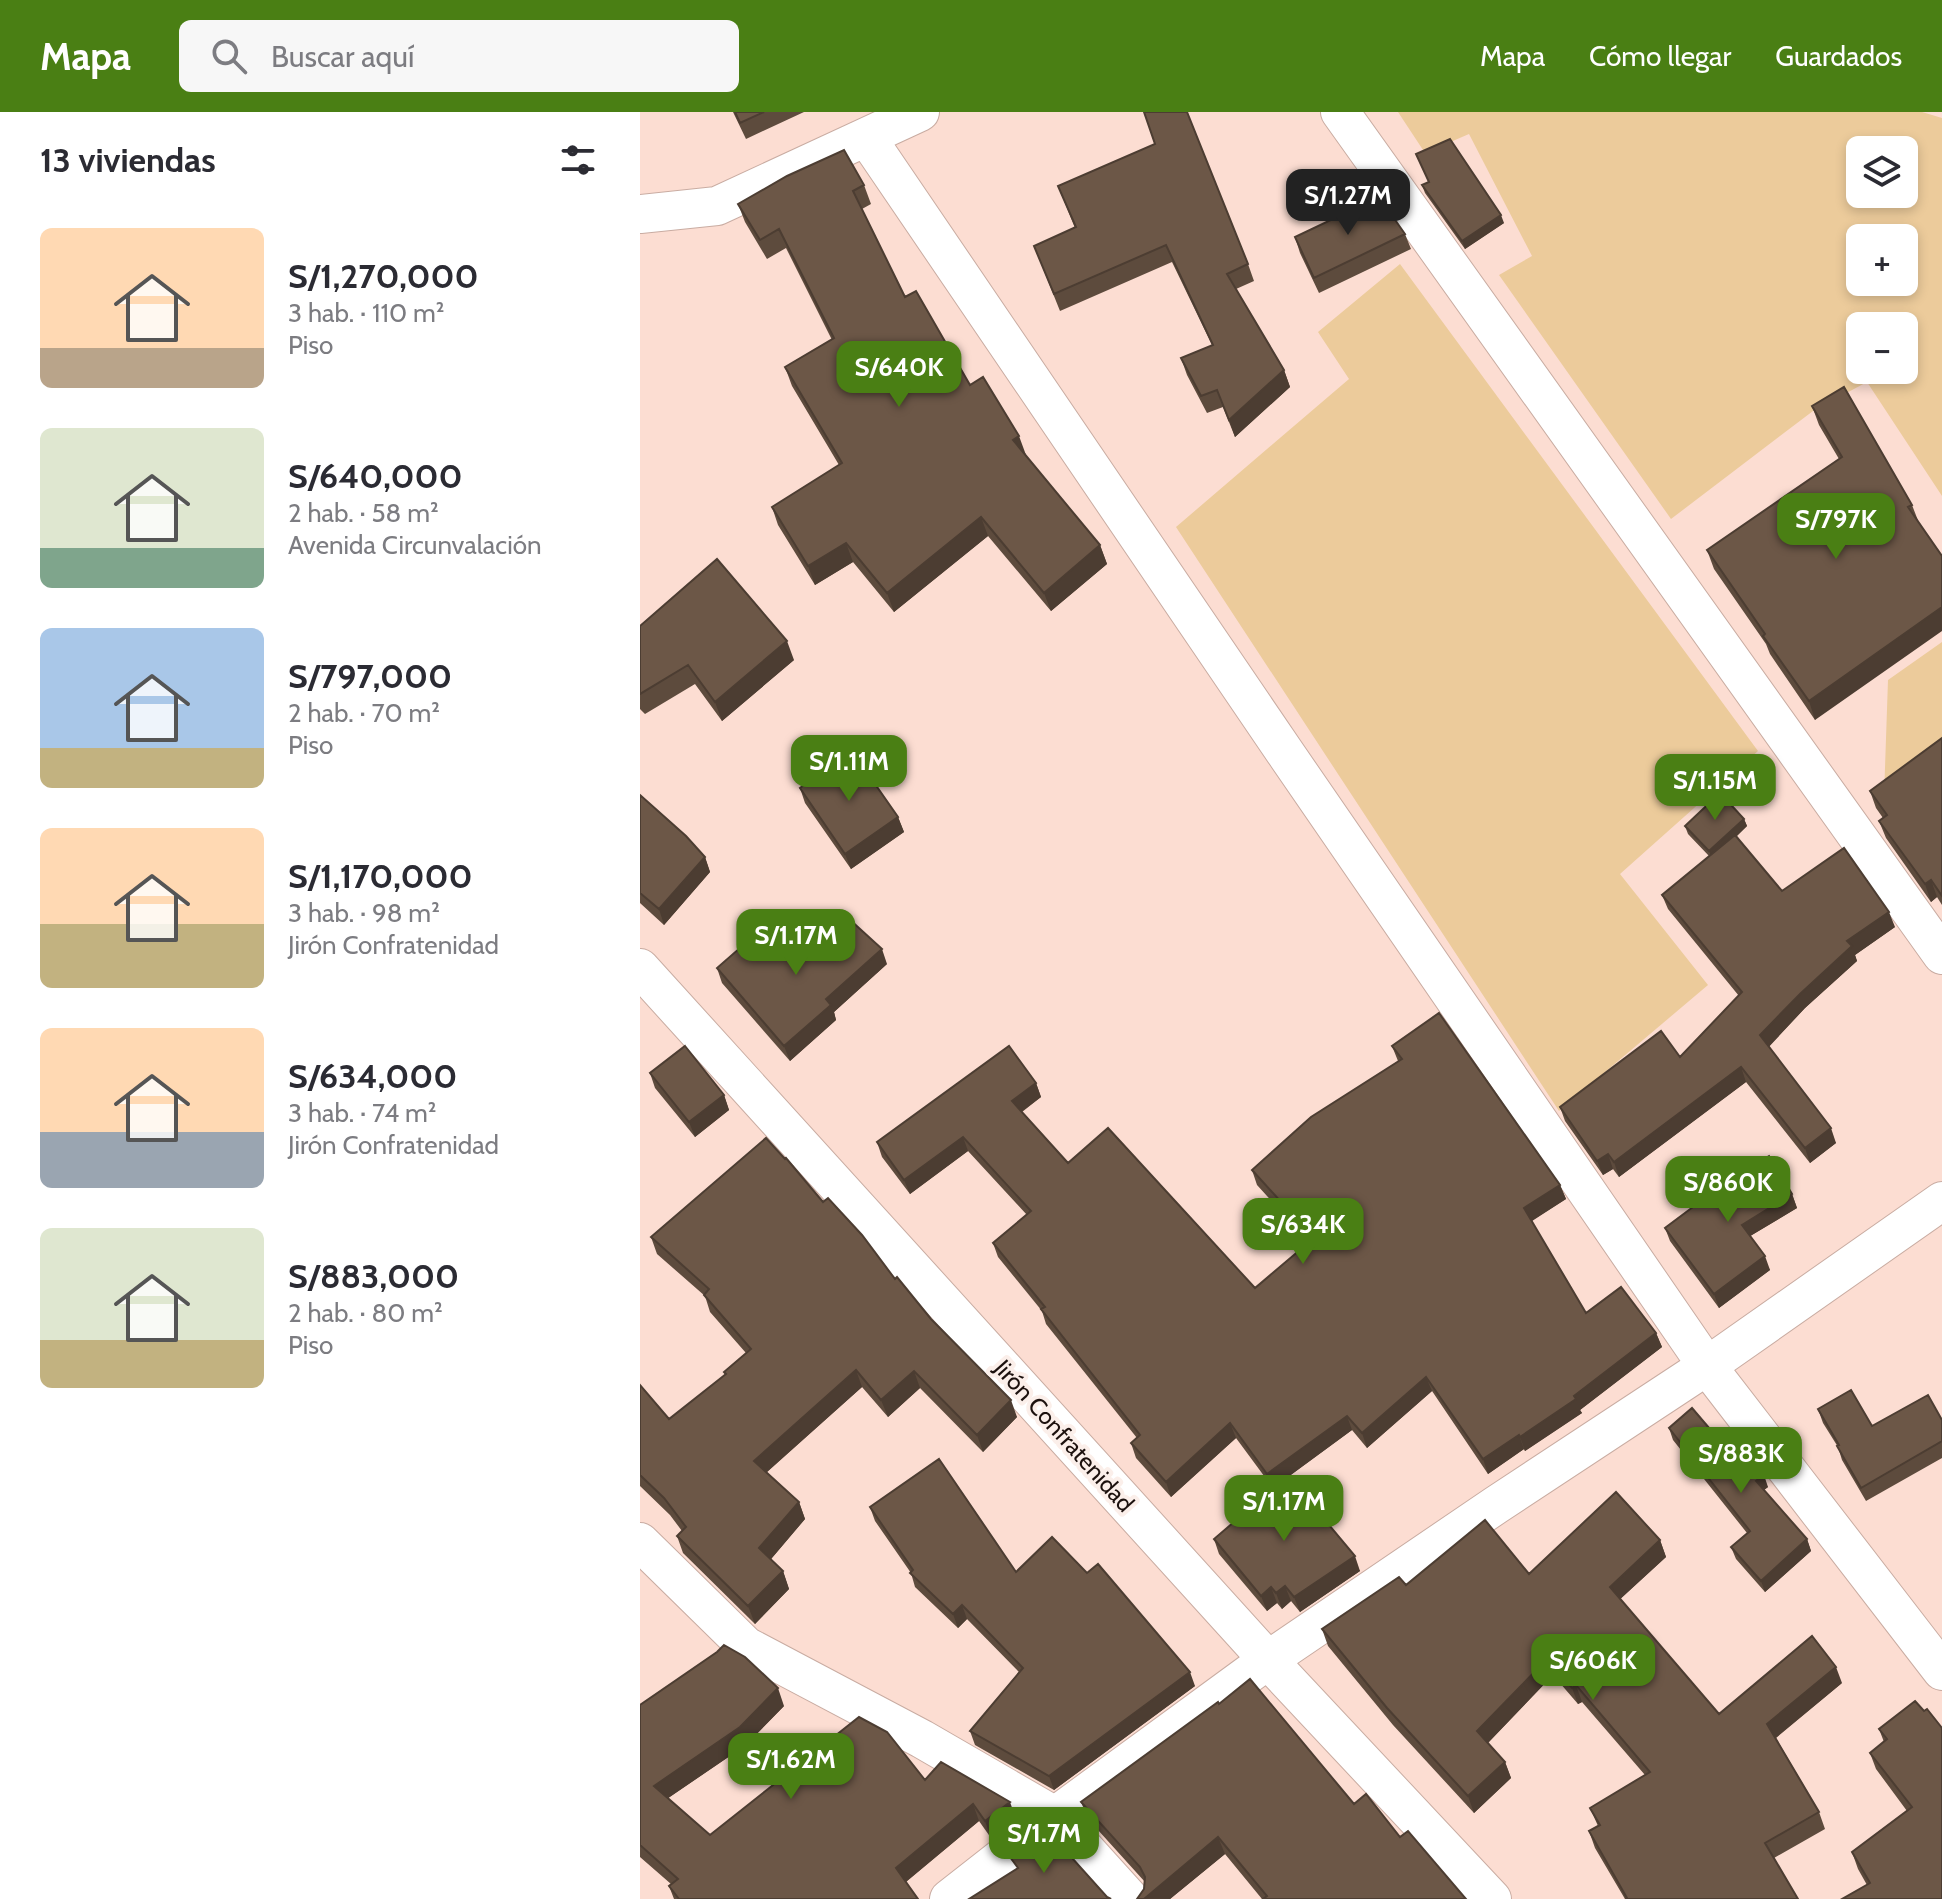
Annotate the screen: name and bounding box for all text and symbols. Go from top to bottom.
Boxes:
search box [179,20,739,92]
text: Mapa [40,33,131,80]
icon: search [207,34,251,78]
text: Buscar aquí [271,38,414,75]
text: Mapa [1480,39,1545,73]
text: Cómo llegar [1589,39,1731,73]
text: Guardados [1775,39,1902,73]
map controls [1846,136,1918,384]
button: layers [1846,136,1918,208]
icon: filters [556,138,600,182]
text: 13 viviendas [40,139,216,181]
pin: S/1.27M [1274,169,1422,237]
text: S/1.27M [1304,179,1392,211]
button: + [1846,224,1918,296]
text: S/1,270,000 [288,255,479,297]
icon: home [104,260,200,356]
text: 3 hab. · 110 m² [288,297,444,329]
button: − [1846,312,1918,384]
text: Piso [288,329,333,361]
pin: S/640K [834,341,964,409]
text: S/640K [854,351,944,383]
text: S/640,000 [288,455,463,497]
icon: home [104,460,200,556]
pin: S/797K [1771,493,1901,561]
text: 2 hab. · 58 m² [288,497,439,529]
text: S/797K [1795,503,1877,535]
text: Avenida Circunvalación [288,529,542,561]
text: S/797,000 [288,655,452,697]
icon: home [104,660,200,756]
text: 2 hab. · 70 m² [288,697,440,729]
text: Piso [288,729,333,761]
pin: S/1.11M [775,735,923,803]
text: S/1.11M [809,745,889,777]
pin: S/1.15M [1641,754,1789,822]
text: S/1.15M [1673,764,1757,796]
text: S/1,170,000 [288,855,473,897]
icon: home [104,860,200,956]
text: 3 hab. · 98 m² [288,897,440,929]
pin: S/1.17M [722,909,870,977]
text: S/1.17M [754,919,838,951]
text: Jirón Confratenidad [288,929,499,961]
text: S/634,000 [288,1055,457,1097]
icon: home [104,1060,200,1156]
text: 3 hab. · 74 m² [288,1097,436,1129]
text: Jirón Confratenidad [288,1129,499,1161]
pin: S/860K [1663,1156,1793,1224]
text: S/860K [1683,1166,1773,1198]
pin: S/634K [1238,1198,1368,1266]
text: S/634K [1261,1208,1345,1240]
text: S/883,000 [288,1255,459,1297]
icon: home [104,1260,200,1356]
text: 2 hab. · 80 m² [288,1297,443,1329]
text: Piso [288,1329,333,1361]
street label: Jirón Confratenidad [988,1353,1140,1518]
pin: S/883K [1676,1427,1806,1495]
text: S/883K [1698,1437,1784,1469]
pin: S/1.17M [1210,1475,1358,1543]
text: S/1.17M [1242,1485,1326,1517]
pin: S/606K [1528,1634,1658,1702]
text: S/606K [1549,1644,1637,1676]
pin: S/1.62M [717,1733,865,1801]
text: S/1.62M [746,1743,836,1775]
pin: S/1.7M [979,1807,1109,1875]
text: S/1.7M [1007,1817,1081,1849]

